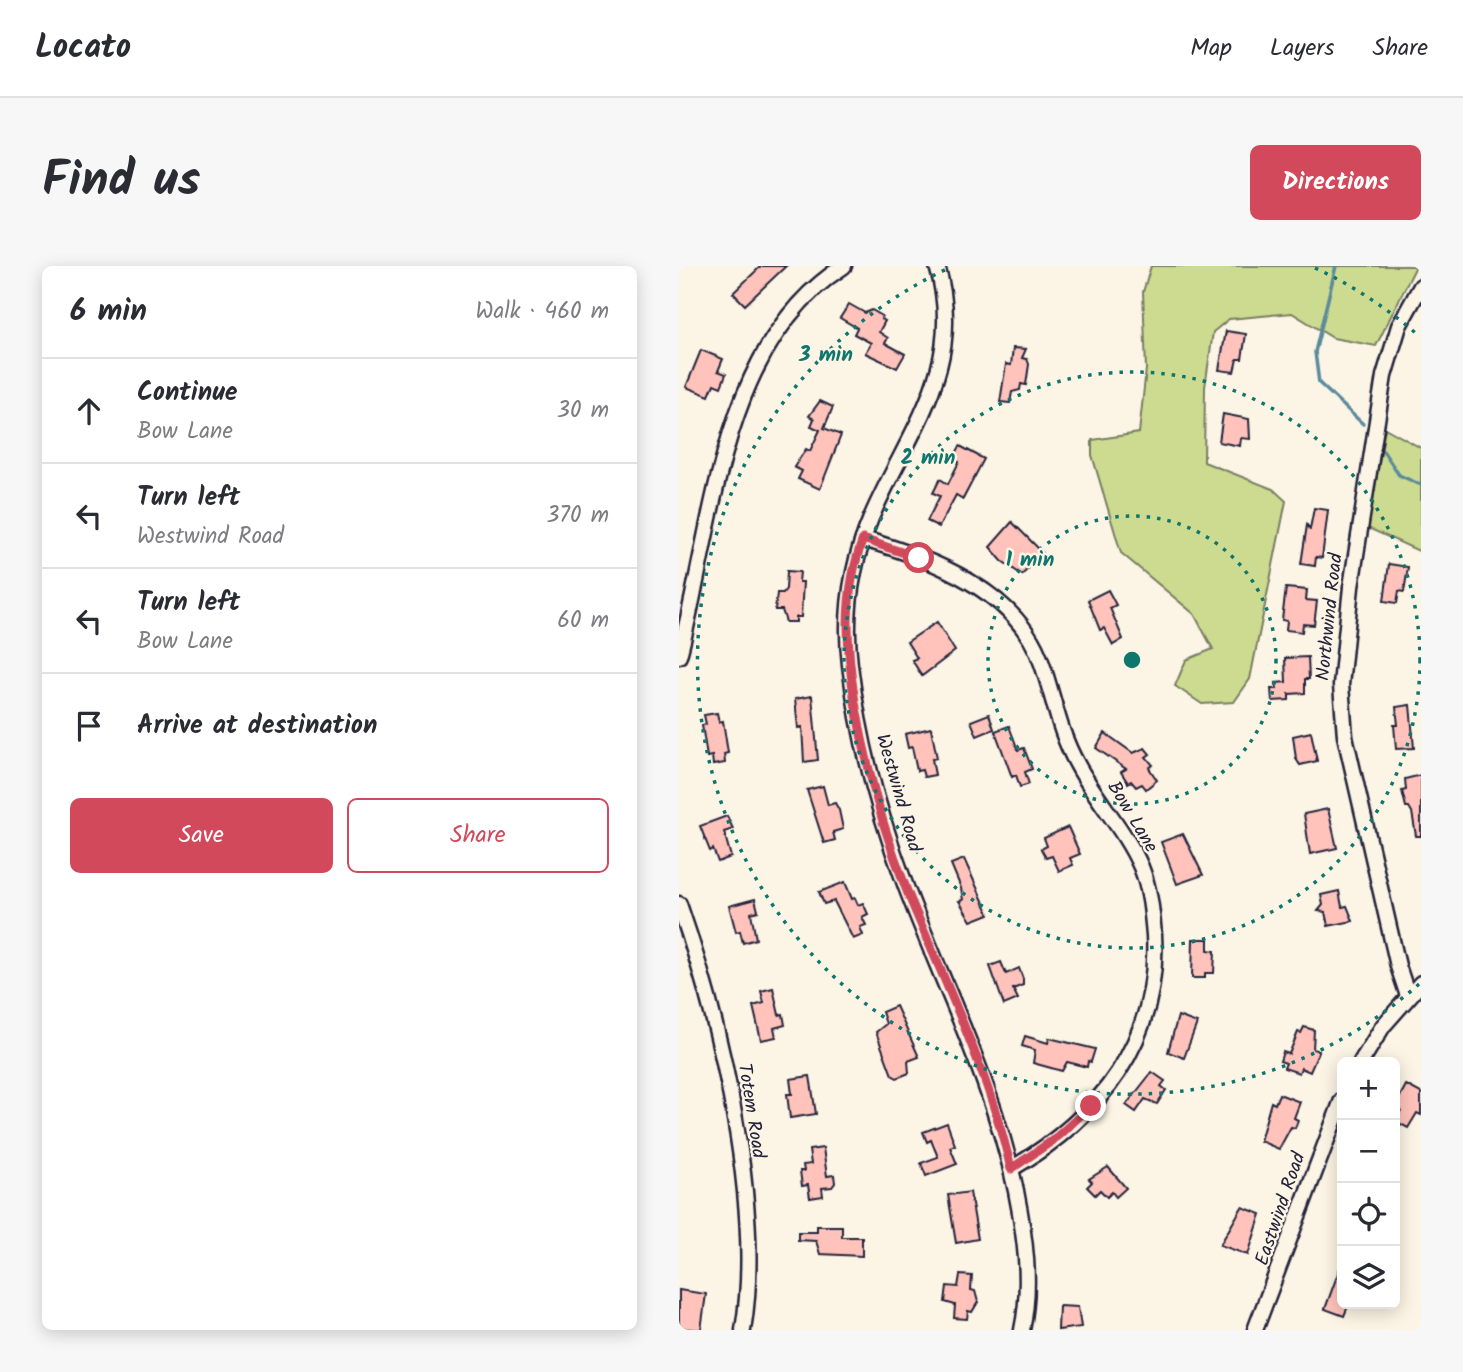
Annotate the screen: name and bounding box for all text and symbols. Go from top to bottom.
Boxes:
text: Locato [35,22,131,75]
text: Map [1190,29,1232,68]
text: Layers [1270,29,1334,68]
text: Share [1372,29,1428,68]
text: Find us [42,143,200,221]
button: Directions [1250,145,1421,220]
text: 6 min [70,288,147,336]
text: Walk · 460 m [475,294,609,330]
text: 3 min [798,339,853,372]
text: Continue [137,372,238,414]
icon: ahead [70,392,108,430]
text: 30 m [557,393,609,429]
text: Bow Lane [137,414,233,450]
text: 2 min [901,442,955,475]
text: Turn left [137,477,240,519]
icon: left [70,497,108,535]
text: 370 m [546,498,609,534]
text: Westwind Road [137,519,284,555]
route start [903,542,934,573]
text: 1 min [1006,544,1054,577]
street label: Northwind Road [1308,551,1352,682]
text: Turn left [137,582,240,624]
icon: left [70,602,108,640]
text: 60 m [557,603,609,639]
text: Bow Lane [137,624,233,660]
centre of rings [1120,648,1144,672]
text: Arrive at destination [137,705,377,747]
icon: arrive [70,707,108,745]
street label: Westwind Road [867,730,929,856]
street label: Bow Lane [1099,775,1165,859]
button: Save [70,798,333,873]
button: Share [347,798,609,873]
map controls [1337,1057,1400,1309]
button: + [1337,1057,1400,1120]
street label: Totem Road [729,1061,773,1161]
route end [1075,1090,1106,1121]
button: − [1337,1120,1400,1183]
street label: Eastwind Road [1248,1148,1315,1270]
button: locate [1337,1183,1400,1246]
button: layers [1337,1246,1400,1309]

